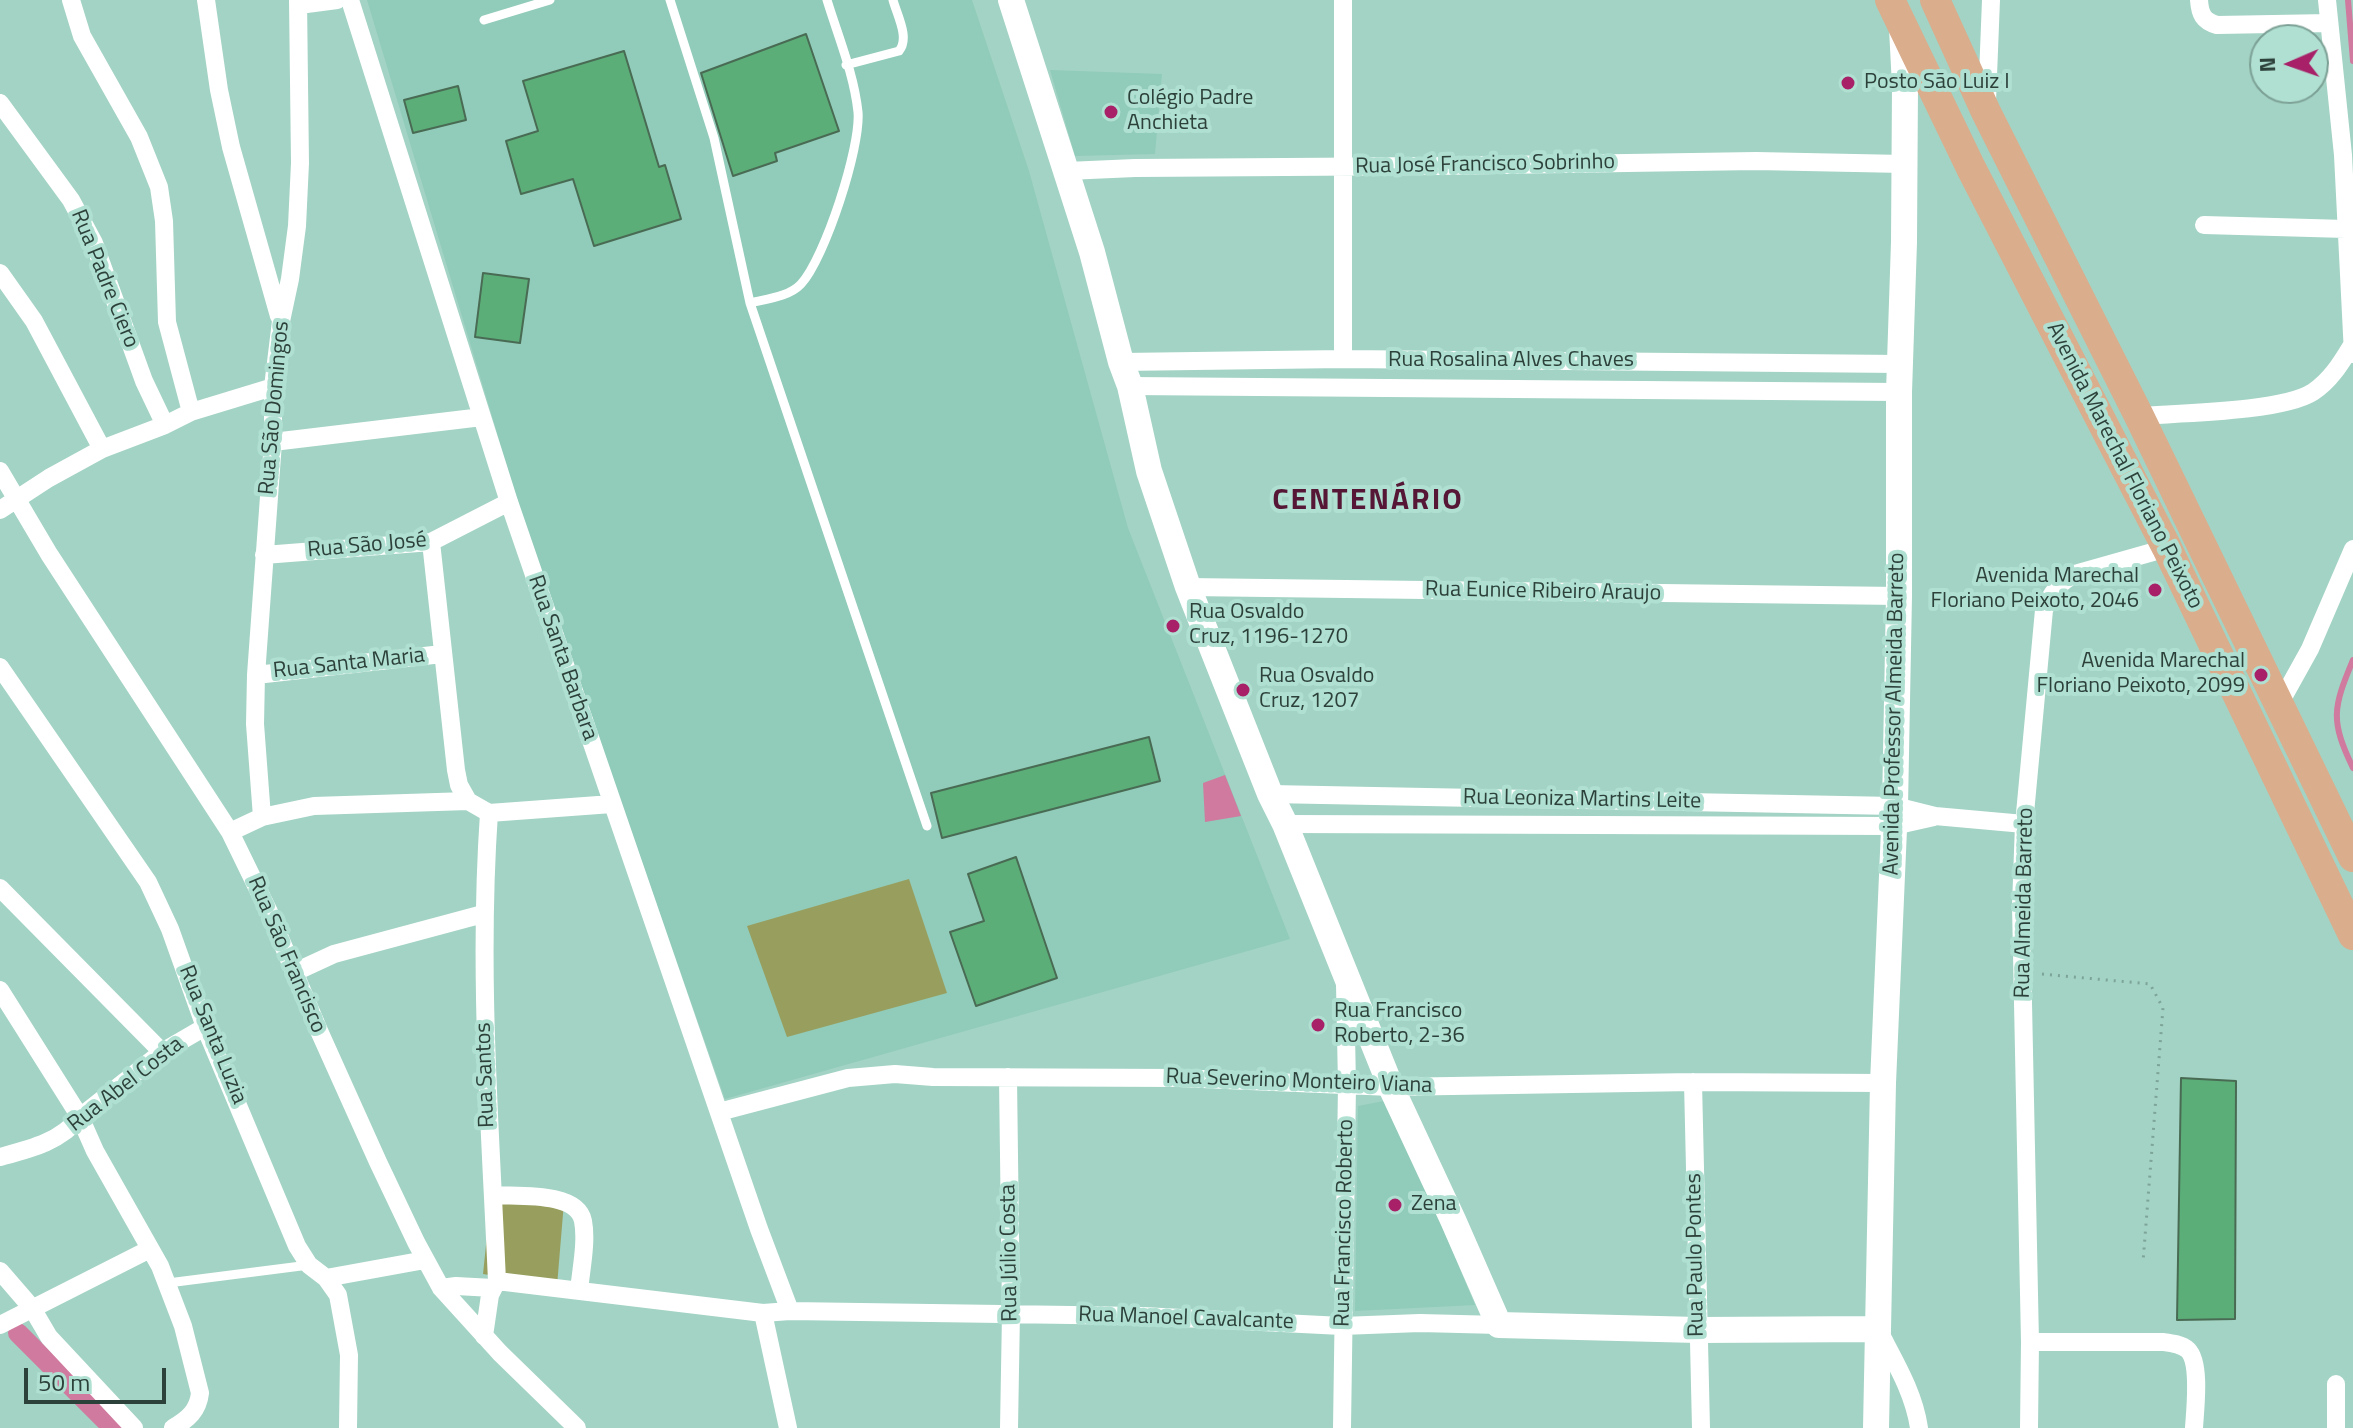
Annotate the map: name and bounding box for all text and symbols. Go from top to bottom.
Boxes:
north arrow [2249,24,2329,104]
text: N [2250,57,2284,73]
place label: Posto São Luiz I [1864,70,2010,96]
marker: Posto São Luiz I [1839,74,1857,92]
place label: Colégio Padre Anchieta [1127,86,1253,138]
marker: Colégio Padre Anchieta [1102,103,1120,121]
street label: Rua José Francisco Sobrinho [1355,150,1615,180]
street label: Rua Padre Ciero [64,206,144,352]
street label: Avenida Marechal Floriano Peixoto [2040,318,2208,614]
street label: Rua São Domingos [254,320,296,496]
street label: Rua Rosalina Alves Chaves [1388,348,1634,374]
district label: CENTENÁRIO [1272,484,1464,520]
street label: Rua São José [306,528,428,564]
street label: Avenida Professor Almeida Barreto [1879,552,1911,876]
place label: Avenida Marechal Floriano Peixoto, 2046 [1931,564,2139,616]
street label: Rua Santa Barbara [521,572,603,744]
street label: Rua Eunice Ribeiro Araujo [1425,577,1661,607]
marker: Avenida Marechal Floriano Peixoto, 2046 [2146,581,2164,599]
place label: Rua Osvaldo Cruz, 1196-1270 [1189,600,1348,652]
marker: Rua Osvaldo Cruz, 1196-1270 [1164,617,1182,635]
street label: Rua Santa Maria [272,643,426,685]
place label: Avenida Marechal Floriano Peixoto, 2099 [2037,649,2245,700]
place label: Rua Osvaldo Cruz, 1207 [1259,664,1374,716]
marker: Avenida Marechal Floriano Peixoto, 2099 [2252,666,2270,684]
marker: Rua Osvaldo Cruz, 1207 [1234,681,1252,699]
street label: Rua Leoniza Martins Leite [1463,785,1701,815]
street label: Rua Almeida Barreto [2010,807,2040,999]
street label: Rua São Francisco [241,873,331,1037]
street label: Rua Santa Luzia [172,962,252,1108]
place label: Rua Francisco Roberto, 2-36 [1334,999,1465,1050]
marker: Rua Francisco Roberto, 2-36 [1309,1016,1327,1034]
street label: Rua Santos [471,1022,501,1128]
street label: Rua Abel Costa [63,1032,189,1138]
street label: Rua Severino Monteiro Viana [1165,1064,1433,1100]
street label: Rua Francisco Roberto [1330,1119,1360,1327]
street label: Rua Paulo Pontes [1681,1173,1711,1337]
street label: Rua Júlio Costa [996,1184,1024,1322]
place label: Zena [1411,1192,1457,1218]
marker: Zena [1386,1196,1404,1214]
street label: Rua Manoel Cavalcante [1078,1302,1294,1336]
scale bar [28,1352,170,1402]
text: 50 m [38,1364,90,1400]

